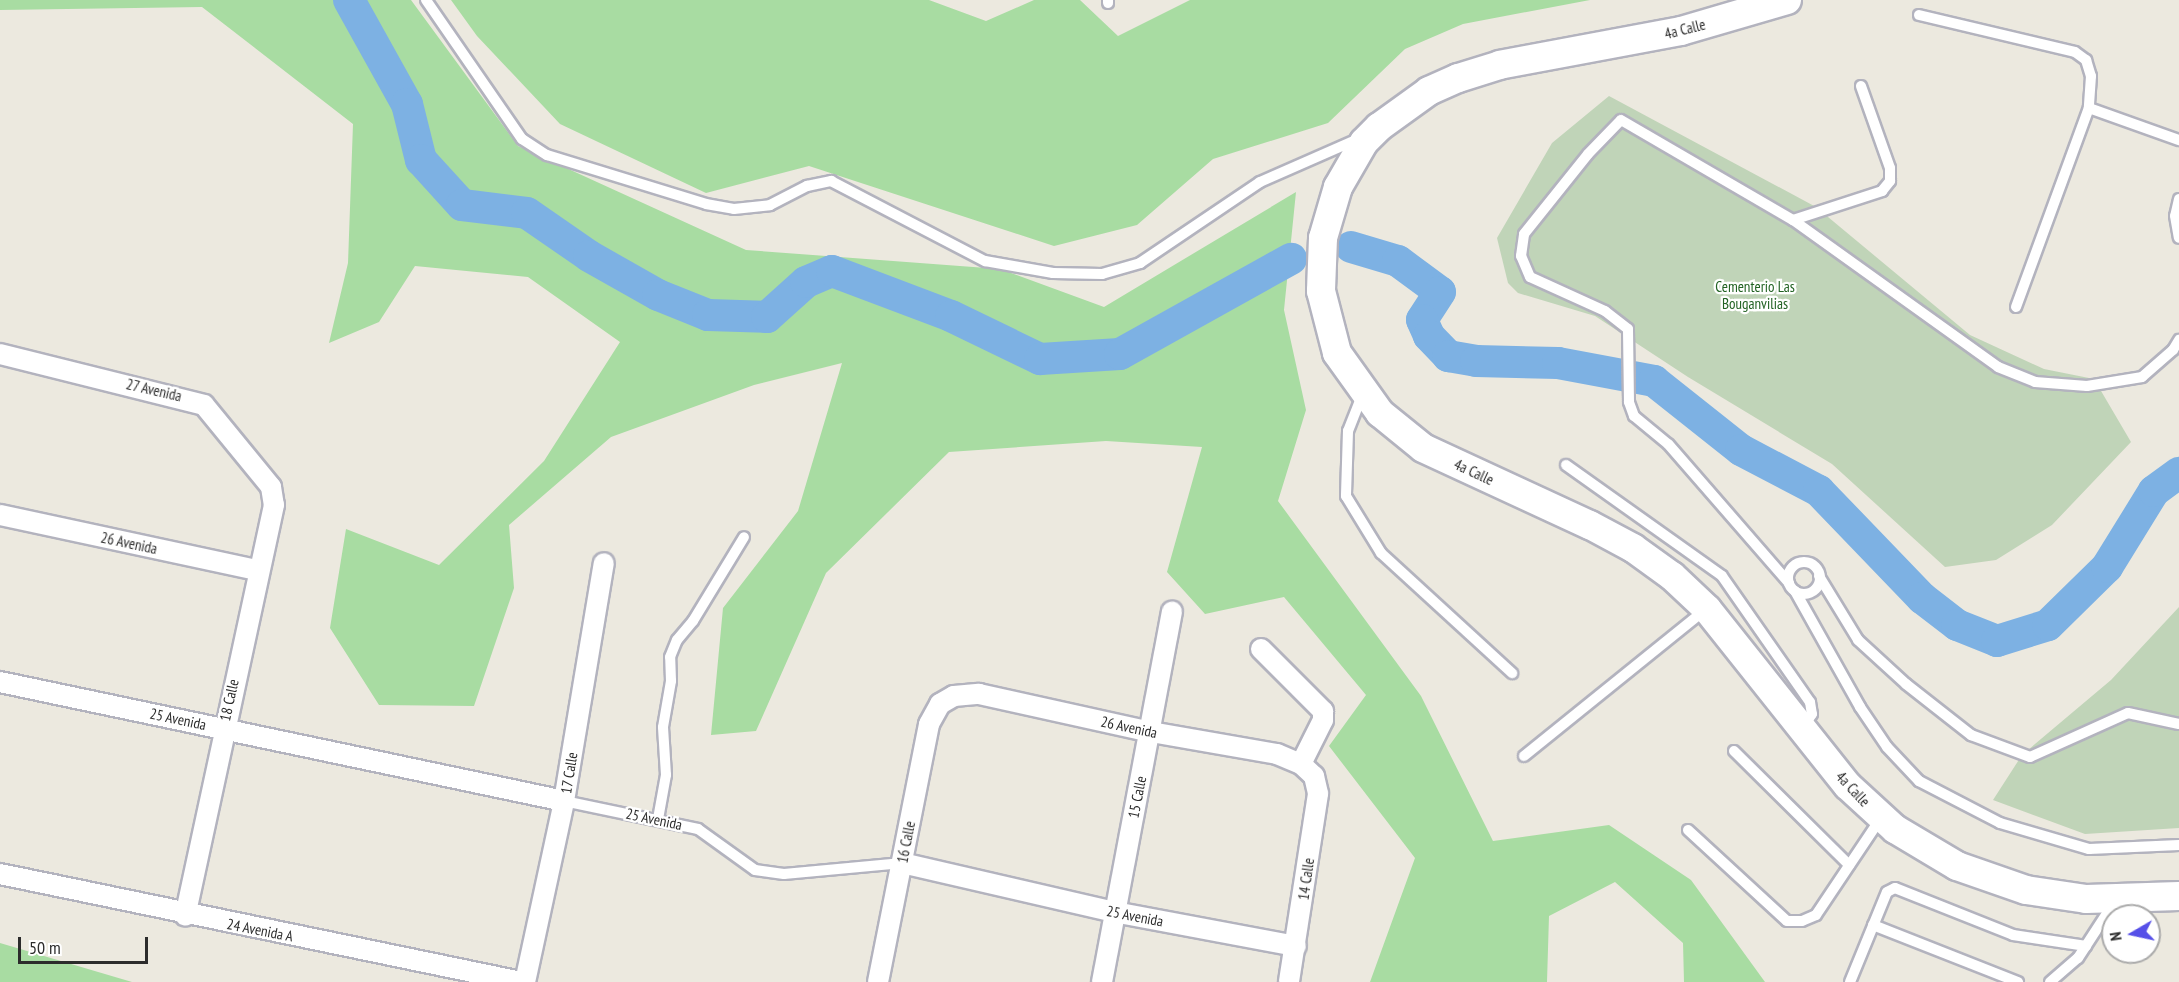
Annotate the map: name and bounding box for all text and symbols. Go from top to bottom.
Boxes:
street label: 4a Calle [1663,15,1707,43]
park label: Cementerio Las Bouganvilias [1715,277,1795,312]
street label: 27 Avenida [124,375,184,405]
street label: 4a Calle [1451,455,1497,489]
street label: 26 Avenida [99,528,159,558]
street label: 18 Calle [216,677,242,723]
street label: 25 Avenida [148,704,208,734]
street label: 26 Avenida [1099,712,1159,742]
street label: 17 Calle [557,751,581,795]
street label: 4a Calle [1832,768,1874,810]
street label: 15 Calle [1124,774,1150,820]
street label: 25 Avenida [624,804,684,834]
street label: 16 Calle [893,819,919,865]
street label: 14 Calle [1294,857,1318,901]
street label: 25 Avenida [1105,902,1165,930]
north arrow [2101,904,2161,964]
street label: 24 Avenida A [225,915,295,945]
scale bar [21,925,152,963]
text: N [2105,931,2126,942]
text: 50 m [29,936,61,959]

